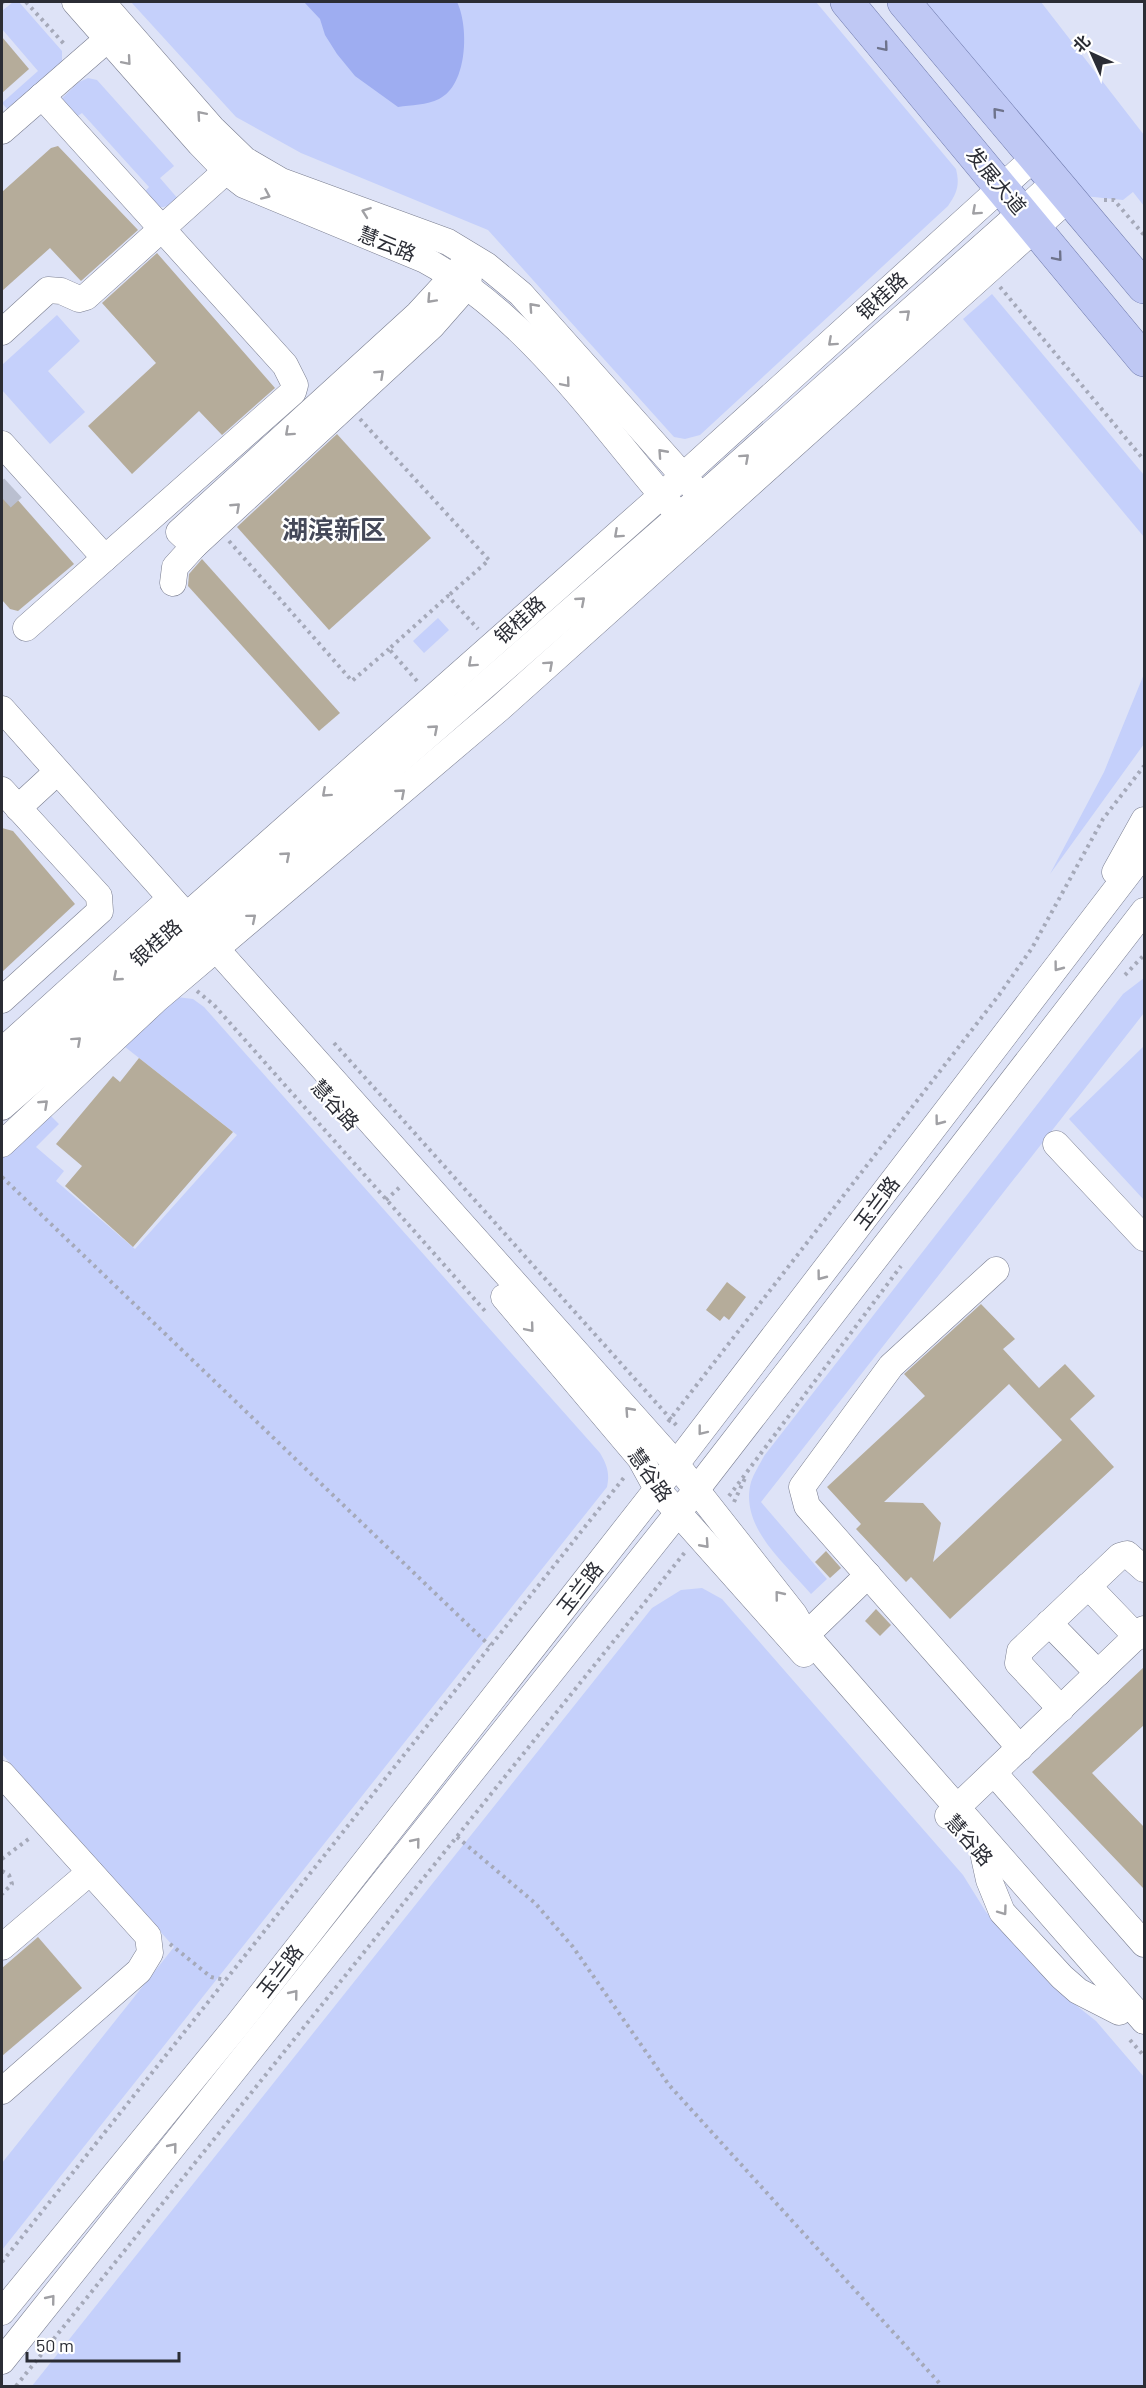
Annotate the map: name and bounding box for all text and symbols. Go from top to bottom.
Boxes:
north arrow [1062,24,1122,84]
text: 北 [1069,31,1093,55]
one-way arrow [877,40,888,51]
one-way arrow [120,54,131,65]
one-way arrow [994,108,1005,119]
one-way arrow [197,111,208,122]
street label: 发展大道 [962,142,1032,219]
one-way arrow [260,188,271,200]
one-way arrow [972,204,983,215]
one-way arrow [361,206,372,219]
street label: 慧云路 [355,221,420,265]
one-way arrow [1051,250,1062,261]
street label: 银桂路 [851,266,912,324]
one-way arrow [427,292,438,303]
one-way arrow [529,303,540,314]
one-way arrow [899,310,910,321]
one-way arrow [828,335,838,346]
one-way arrow [372,371,383,382]
one-way arrow [559,376,570,387]
one-way arrow [285,425,295,436]
one-way arrow [658,449,669,460]
one-way arrow [738,454,749,465]
one-way arrow [230,503,240,514]
district label: 湖滨新区 [282,513,386,544]
one-way arrow [614,527,625,538]
street label: 银桂路 [489,590,550,648]
one-way arrow [574,597,585,608]
one-way arrow [468,656,479,667]
one-way arrow [542,661,552,672]
one-way arrow [427,725,438,736]
one-way arrow [322,786,333,797]
one-way arrow [394,789,405,800]
one-way arrow [279,853,290,864]
street label: 银桂路 [125,914,186,971]
one-way arrow [245,915,256,926]
one-way arrow [1054,960,1065,971]
one-way arrow [113,970,124,981]
one-way arrow [70,1037,81,1048]
street label: 慧谷路 [307,1074,365,1135]
one-way arrow [38,1100,48,1111]
one-way arrow [936,1115,947,1126]
street label: 玉兰路 [849,1171,904,1234]
one-way arrow [817,1270,828,1281]
one-way arrow [522,1321,533,1332]
one-way arrow [625,1408,636,1418]
one-way arrow [699,1424,710,1435]
street label: 慧谷路 [624,1443,678,1506]
one-way arrow [698,1537,709,1547]
street label: 玉兰路 [551,1556,607,1618]
one-way arrow [775,1590,786,1601]
street label: 慧谷路 [941,1809,998,1870]
one-way arrow [408,1838,419,1849]
one-way arrow [996,1905,1007,1916]
street label: 玉兰路 [251,1939,307,2001]
one-way arrow [287,1990,298,2001]
one-way arrow [165,2142,176,2153]
one-way arrow [44,2295,55,2306]
scale bar [27,2325,178,2363]
text: 50 m [36,2334,74,2356]

